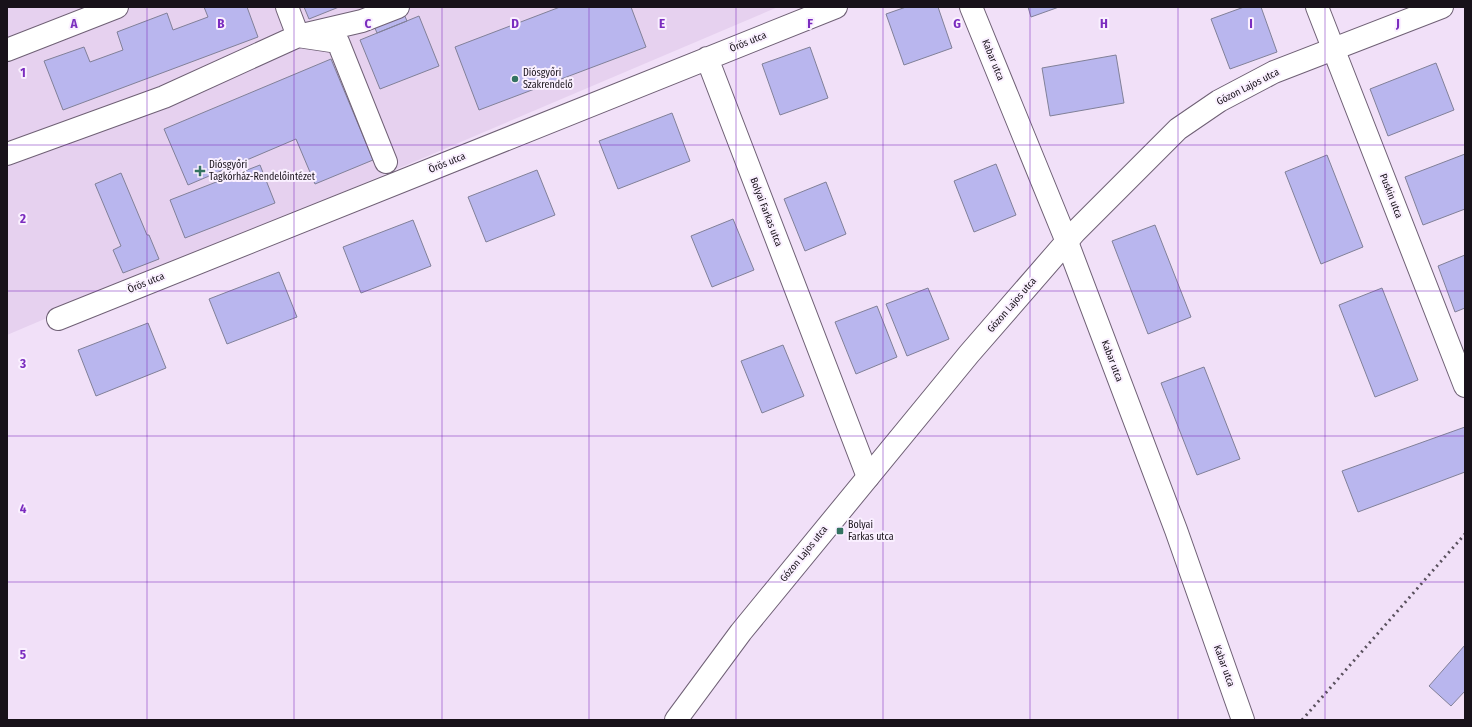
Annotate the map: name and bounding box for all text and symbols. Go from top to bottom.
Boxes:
text: A [69,16,78,31]
text: B [217,16,225,31]
text: C [365,16,372,31]
text: D [511,16,519,31]
text: E [659,16,665,31]
text: F [807,16,813,31]
text: G [953,16,961,31]
text: H [1100,16,1108,31]
text: I [1249,16,1253,31]
text: J [1395,16,1400,31]
street label: Örös utca [727,28,768,55]
street label: Kabar utca [979,38,1007,83]
text: 1 [20,65,26,80]
place label: Diósgyőri Szakrendelő [523,66,573,91]
street label: Gózon Lajos utca [1215,66,1281,108]
marker: Diósgyőri Szakrendelő [510,74,520,84]
street label: Örös utca [426,149,467,176]
place label: Diósgyőri Tagkórház-Rendelőintézet [209,158,316,183]
marker: Diósgyőri Tagkórház-Rendelőintézet [194,165,206,177]
street label: Puskin utca [1377,172,1405,220]
street label: Bolyai Farkas utca [747,176,785,248]
text: 2 [19,211,26,226]
street label: Örös utca [125,269,166,296]
street label: Gózon Lajos utca [985,275,1039,335]
street label: Kabar utca [1099,339,1125,384]
text: 3 [19,356,26,371]
text: 4 [20,501,27,516]
place label: Bolyai Farkas utca [848,519,894,543]
street label: Gózon Lajos utca [778,523,830,584]
marker: Bolyai Farkas utca [835,526,845,536]
street label: Kabar utca [1211,643,1237,689]
text: 5 [20,647,26,662]

